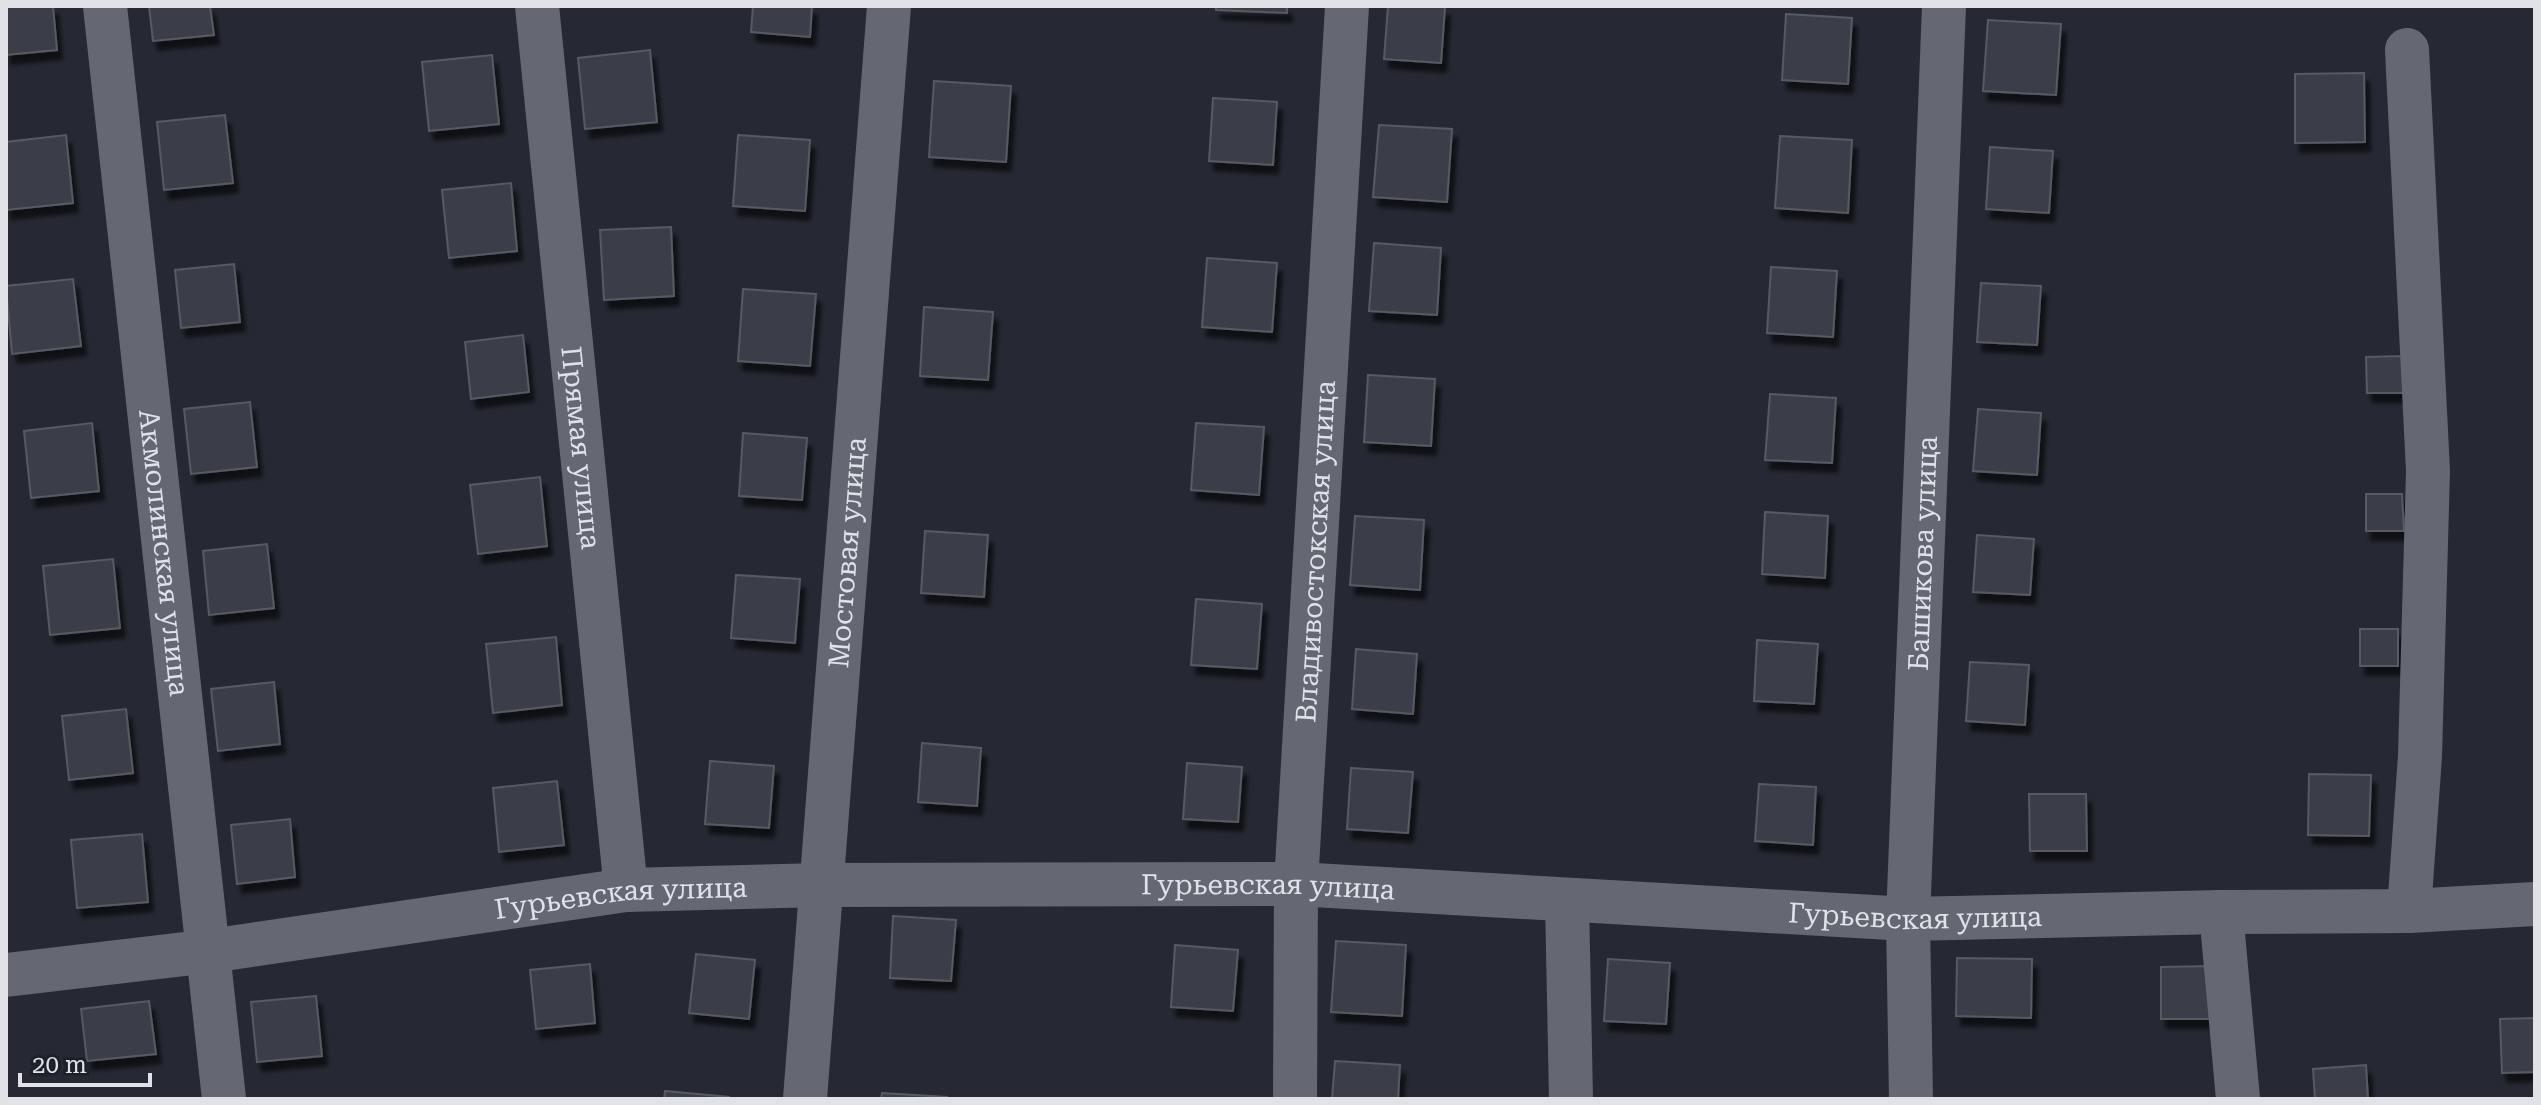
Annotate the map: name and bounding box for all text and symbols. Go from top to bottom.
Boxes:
street label: Прямая улица [555,345,608,551]
street label: Владивостокская улица [1289,379,1342,724]
street label: Акмолинская улица [133,408,197,698]
street label: Башикова улица [1901,435,1944,671]
street label: Мостовая улица [822,436,872,669]
street label: Гурьевская улица [1141,867,1396,906]
street label: Гурьевская улица [492,870,748,926]
street label: Гурьевская улица [1787,896,2042,936]
scale bar [20,1037,150,1087]
text: 20 m [32,1051,87,1079]

